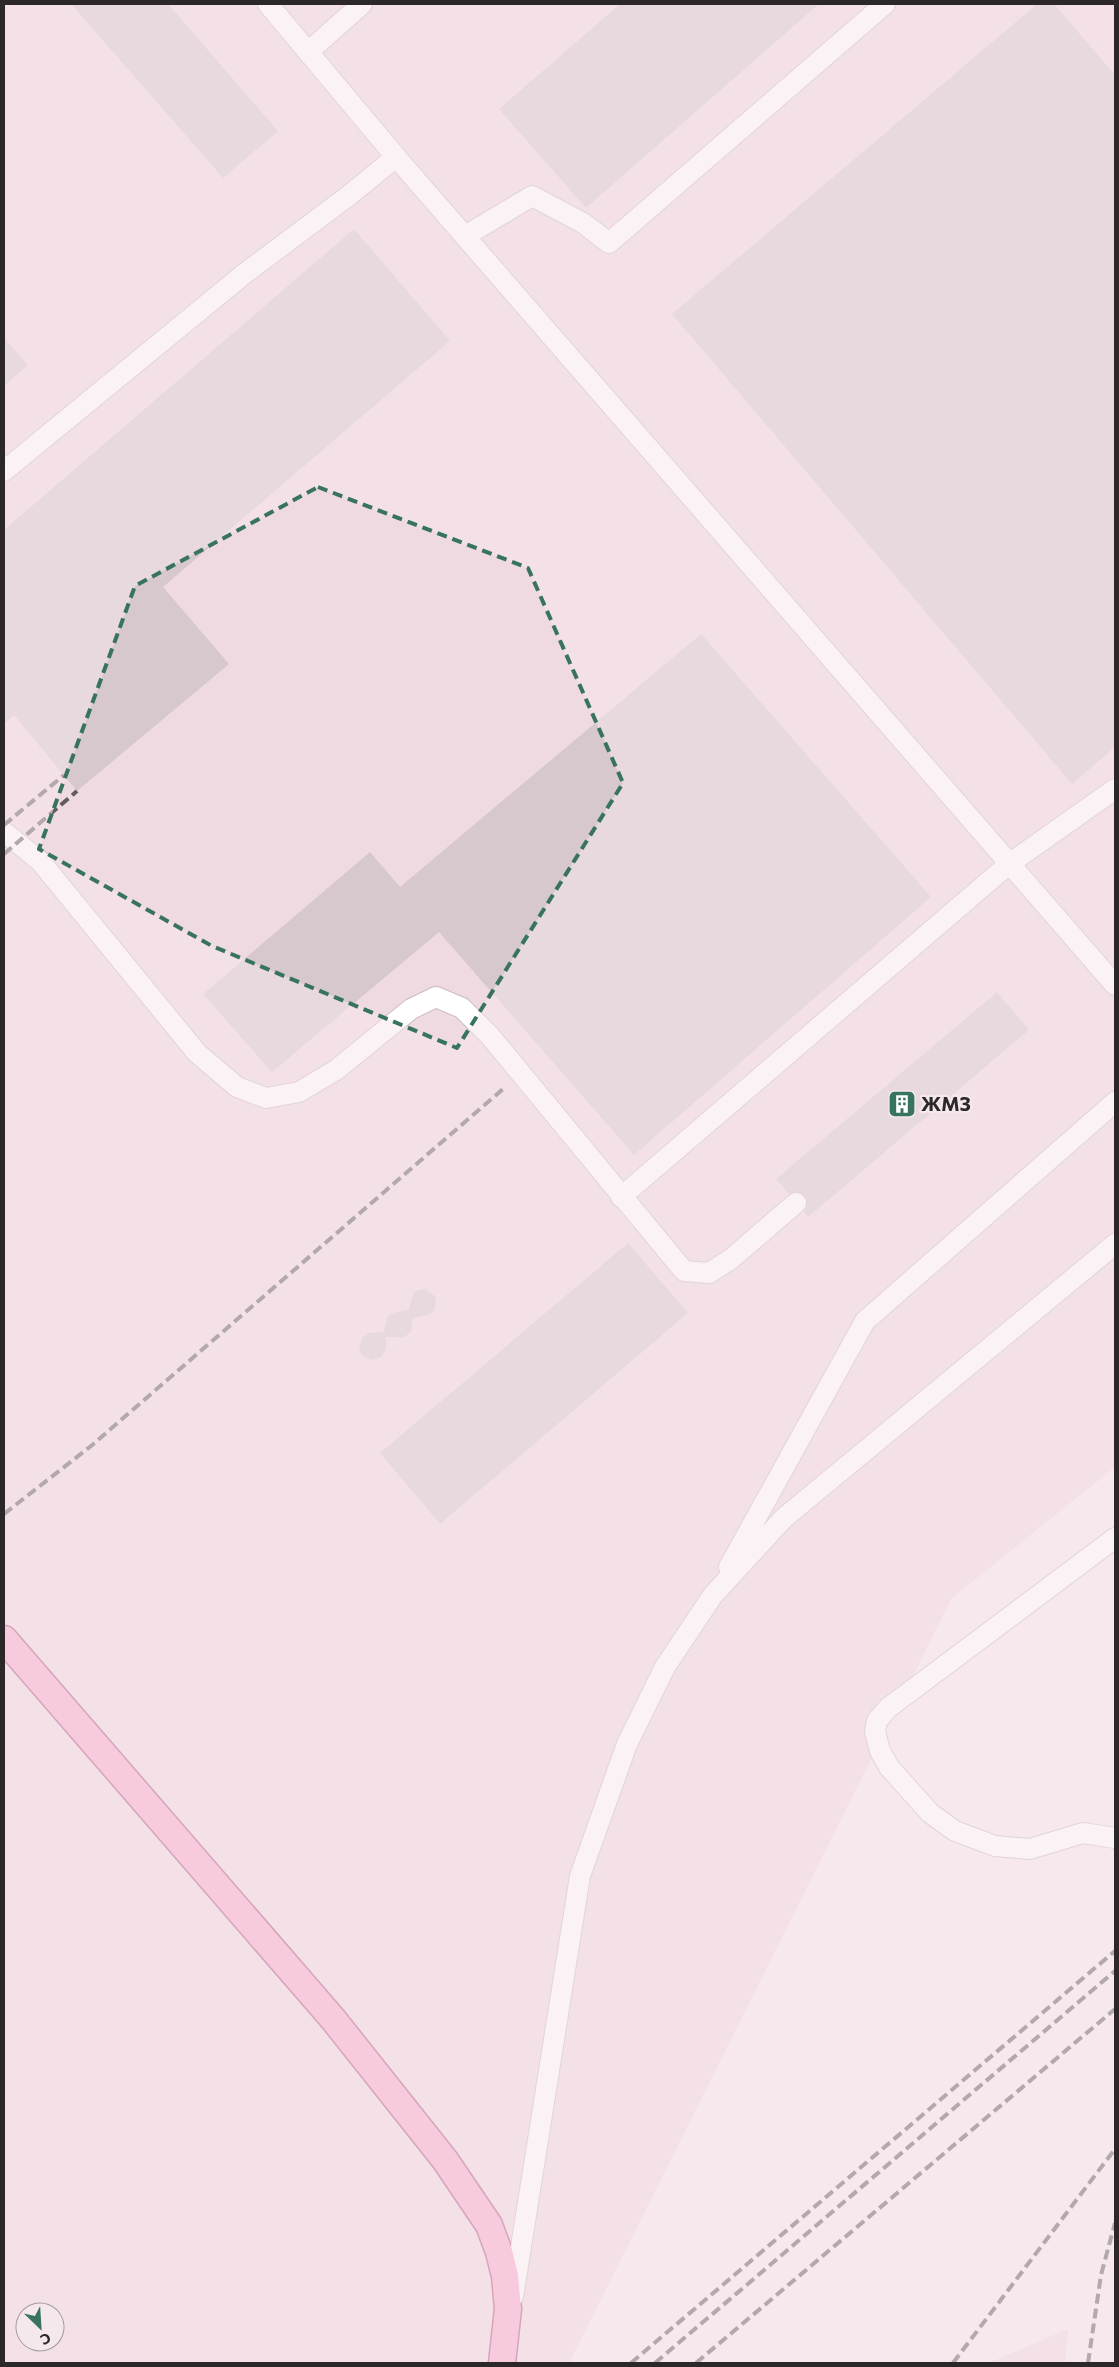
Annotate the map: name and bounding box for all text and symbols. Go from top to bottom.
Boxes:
building icon: ЖМЗ [887,1089,917,1119]
place label: ЖМЗ [921,1092,971,1115]
north arrow [15,2302,65,2352]
text: С [38,2330,54,2349]

